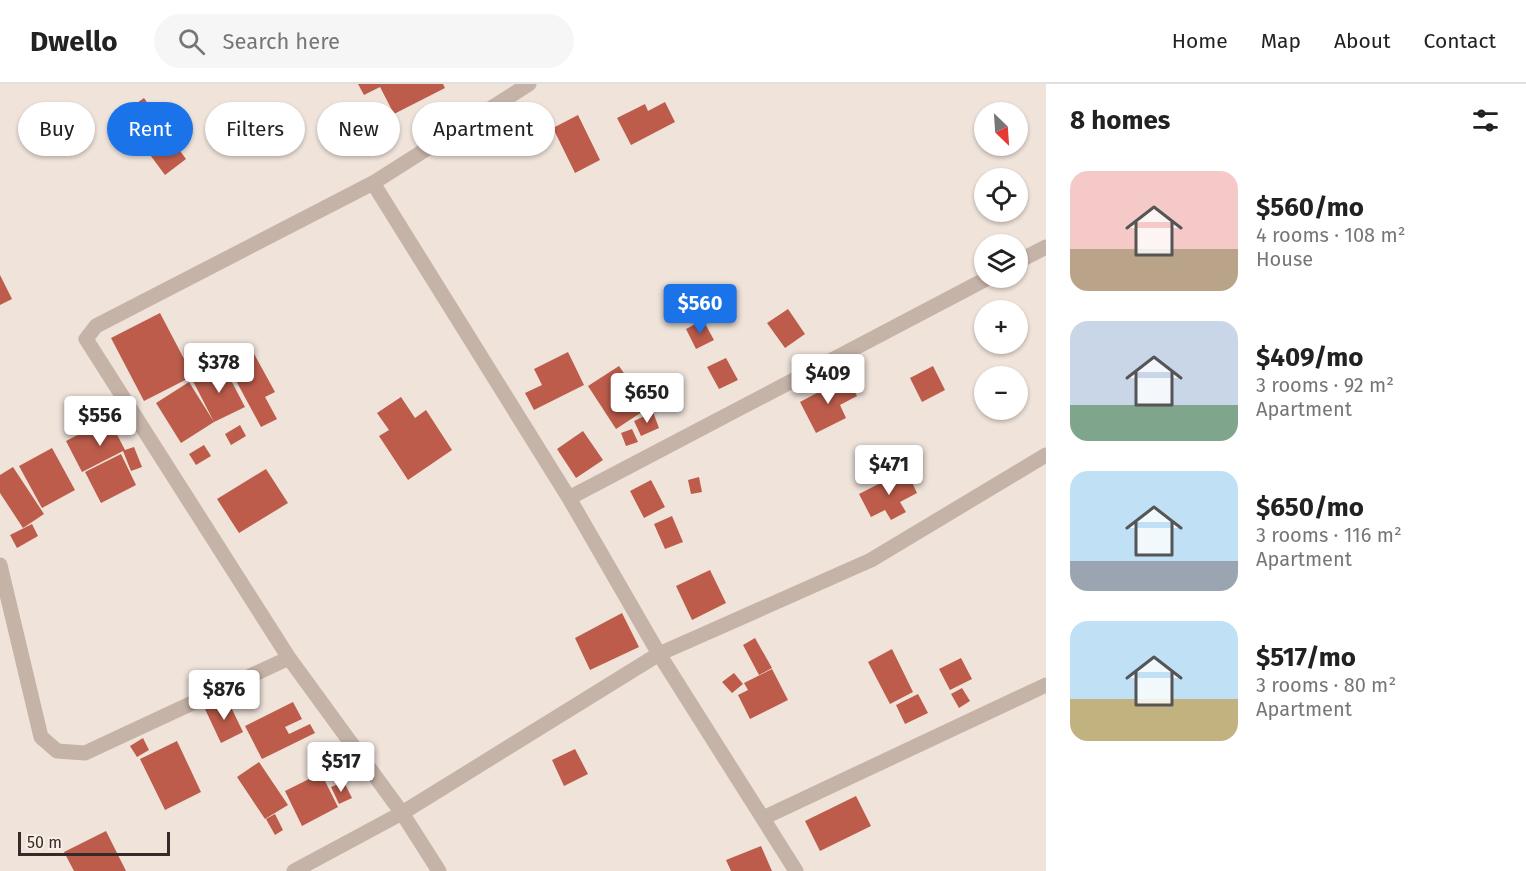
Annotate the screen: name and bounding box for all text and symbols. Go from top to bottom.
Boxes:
search box [154,14,574,68]
text: Dwello [30,25,118,58]
icon: search [175,25,208,58]
text: Search here [223,28,340,55]
text: Home [1172,28,1228,54]
text: Map [1261,28,1301,54]
text: About [1334,28,1391,54]
text: Contact [1424,28,1496,54]
chip: Buy [18,102,95,156]
chip: Rent [107,102,193,156]
chip: Filters [205,102,305,156]
chip: New [317,102,400,156]
chip: Apartment [412,102,555,156]
north arrow [974,102,1028,156]
map controls [974,102,1028,420]
icon: filters [1469,104,1502,137]
text: 8 homes [1070,105,1170,136]
button: locate [974,168,1028,222]
text: $560/mo [1256,192,1364,223]
icon: home [1118,195,1190,267]
text: 4 rooms · 108 m² [1256,223,1405,247]
button: layers [974,234,1028,288]
text: House [1256,247,1313,271]
pin: $560 [664,284,736,335]
text: $560 [678,291,722,315]
button: + [974,300,1028,354]
text: $409/mo [1256,342,1363,373]
pin: $378 [183,343,255,394]
icon: home [1118,345,1190,417]
text: $378 [198,350,240,374]
pin: $409 [792,354,864,405]
text: $409 [806,361,850,385]
button: − [974,366,1028,420]
pin: $650 [611,373,683,424]
text: 3 rooms · 92 m² [1256,373,1394,397]
text: $650 [625,380,669,404]
pin: $556 [64,396,136,447]
text: Apartment [1256,397,1352,421]
text: $556 [78,403,122,427]
pin: $471 [853,445,925,496]
text: $471 [869,452,909,476]
text: $650/mo [1256,492,1364,523]
icon: home [1118,495,1190,567]
text: 3 rooms · 116 m² [1256,523,1402,547]
text: Apartment [1256,547,1352,571]
text: $517/mo [1256,642,1356,673]
icon: home [1118,645,1190,717]
pin: $876 [188,670,260,721]
text: 3 rooms · 80 m² [1256,673,1396,697]
text: $876 [203,677,245,701]
text: Apartment [1256,697,1352,721]
pin: $517 [305,742,377,793]
text: $517 [321,749,361,773]
scale bar [18,829,170,856]
text: 50 m [27,833,62,852]

